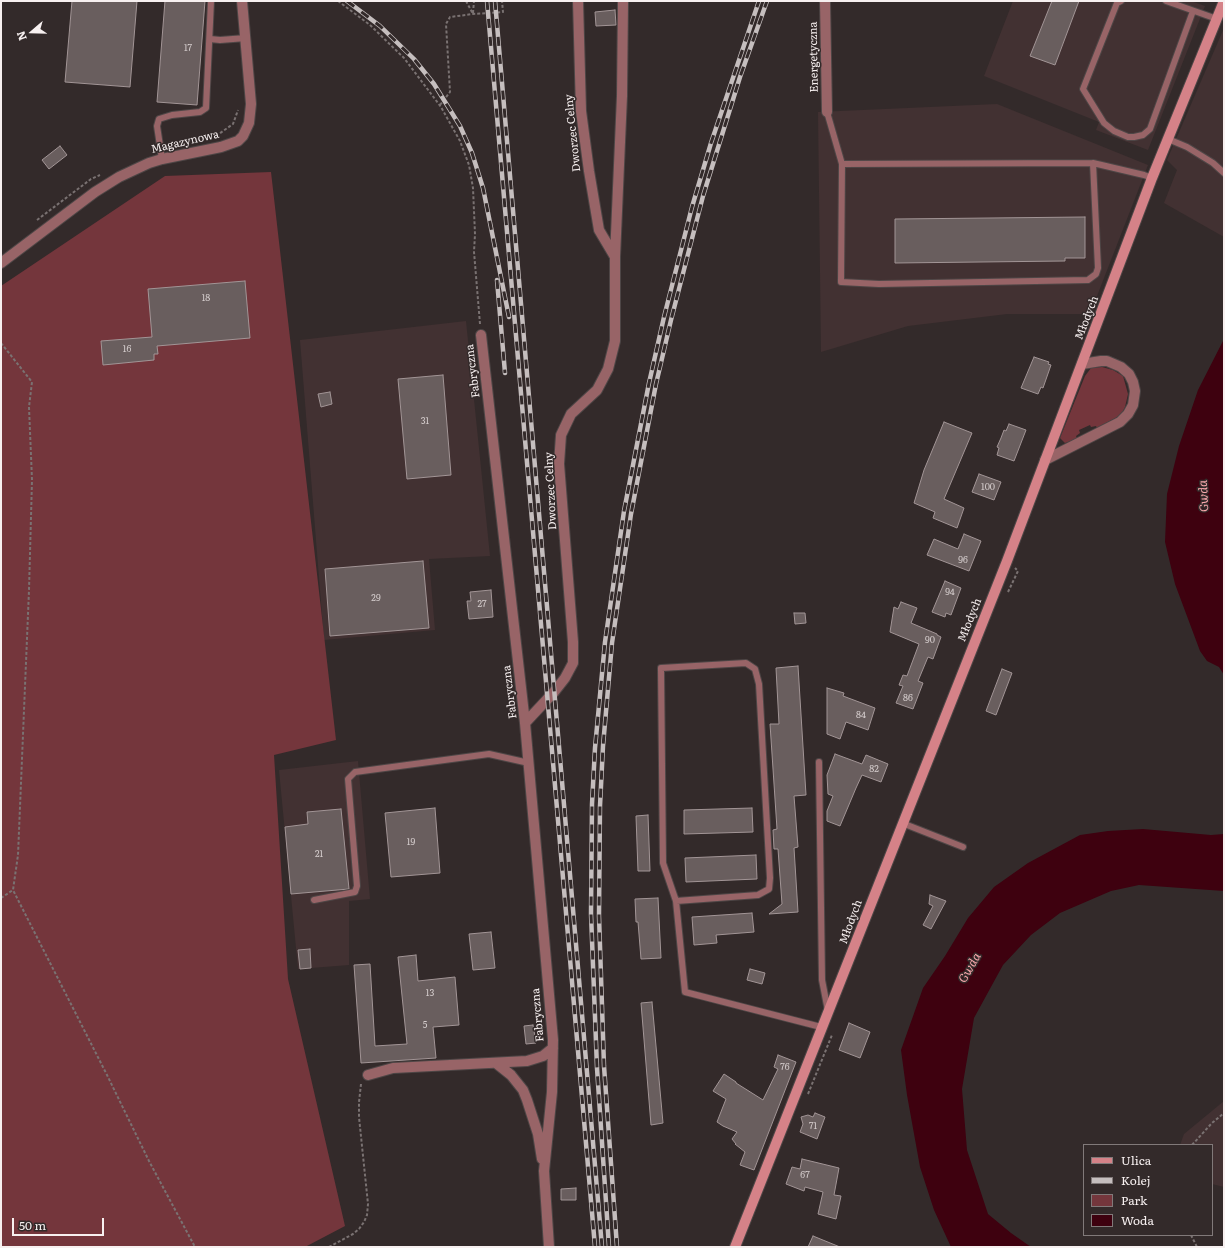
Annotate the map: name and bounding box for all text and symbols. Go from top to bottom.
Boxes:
north arrow [12,12,52,52]
street label: Energetyczna [807,21,821,93]
text: N [12,29,30,43]
house number: 17 [184,43,192,53]
street label: Dworzec Celny [562,94,584,172]
street label: Magazynowa [150,128,220,156]
house number: 18 [202,293,210,303]
street label: Młodych [1073,294,1101,342]
street label: Fabryczna [463,343,483,399]
house number: 16 [123,344,131,354]
house number: 31 [421,416,429,426]
street label: Dworzec Celny [542,452,560,530]
water label: Gwda [1196,480,1212,512]
house number: 100 [981,482,995,492]
house number: 96 [958,555,968,565]
house number: 94 [945,587,955,597]
house number: 29 [371,593,381,603]
street label: Młodych [955,596,985,644]
house number: 27 [477,599,487,609]
house number: 90 [925,635,935,645]
street label: Fabryczna [500,664,520,720]
house number: 86 [903,693,913,703]
house number: 84 [856,710,866,720]
house number: 82 [869,764,879,774]
house number: 19 [407,837,415,847]
house number: 21 [315,849,323,859]
street label: Młodych [837,898,865,946]
water label: Gwda [956,951,984,985]
house number: 13 [426,988,434,998]
street label: Fabryczna [529,988,547,1042]
house number: 5 [423,1020,427,1030]
house number: 76 [780,1062,790,1072]
house number: 71 [809,1121,817,1131]
legend [1083,1144,1213,1236]
text: Ulica [1121,1151,1151,1169]
house number: 67 [800,1170,810,1180]
text: Kolej [1121,1171,1151,1189]
text: Park [1121,1191,1147,1209]
scale bar [14,1210,106,1236]
text: Woda [1121,1211,1154,1229]
text: 50 m [19,1216,46,1234]

